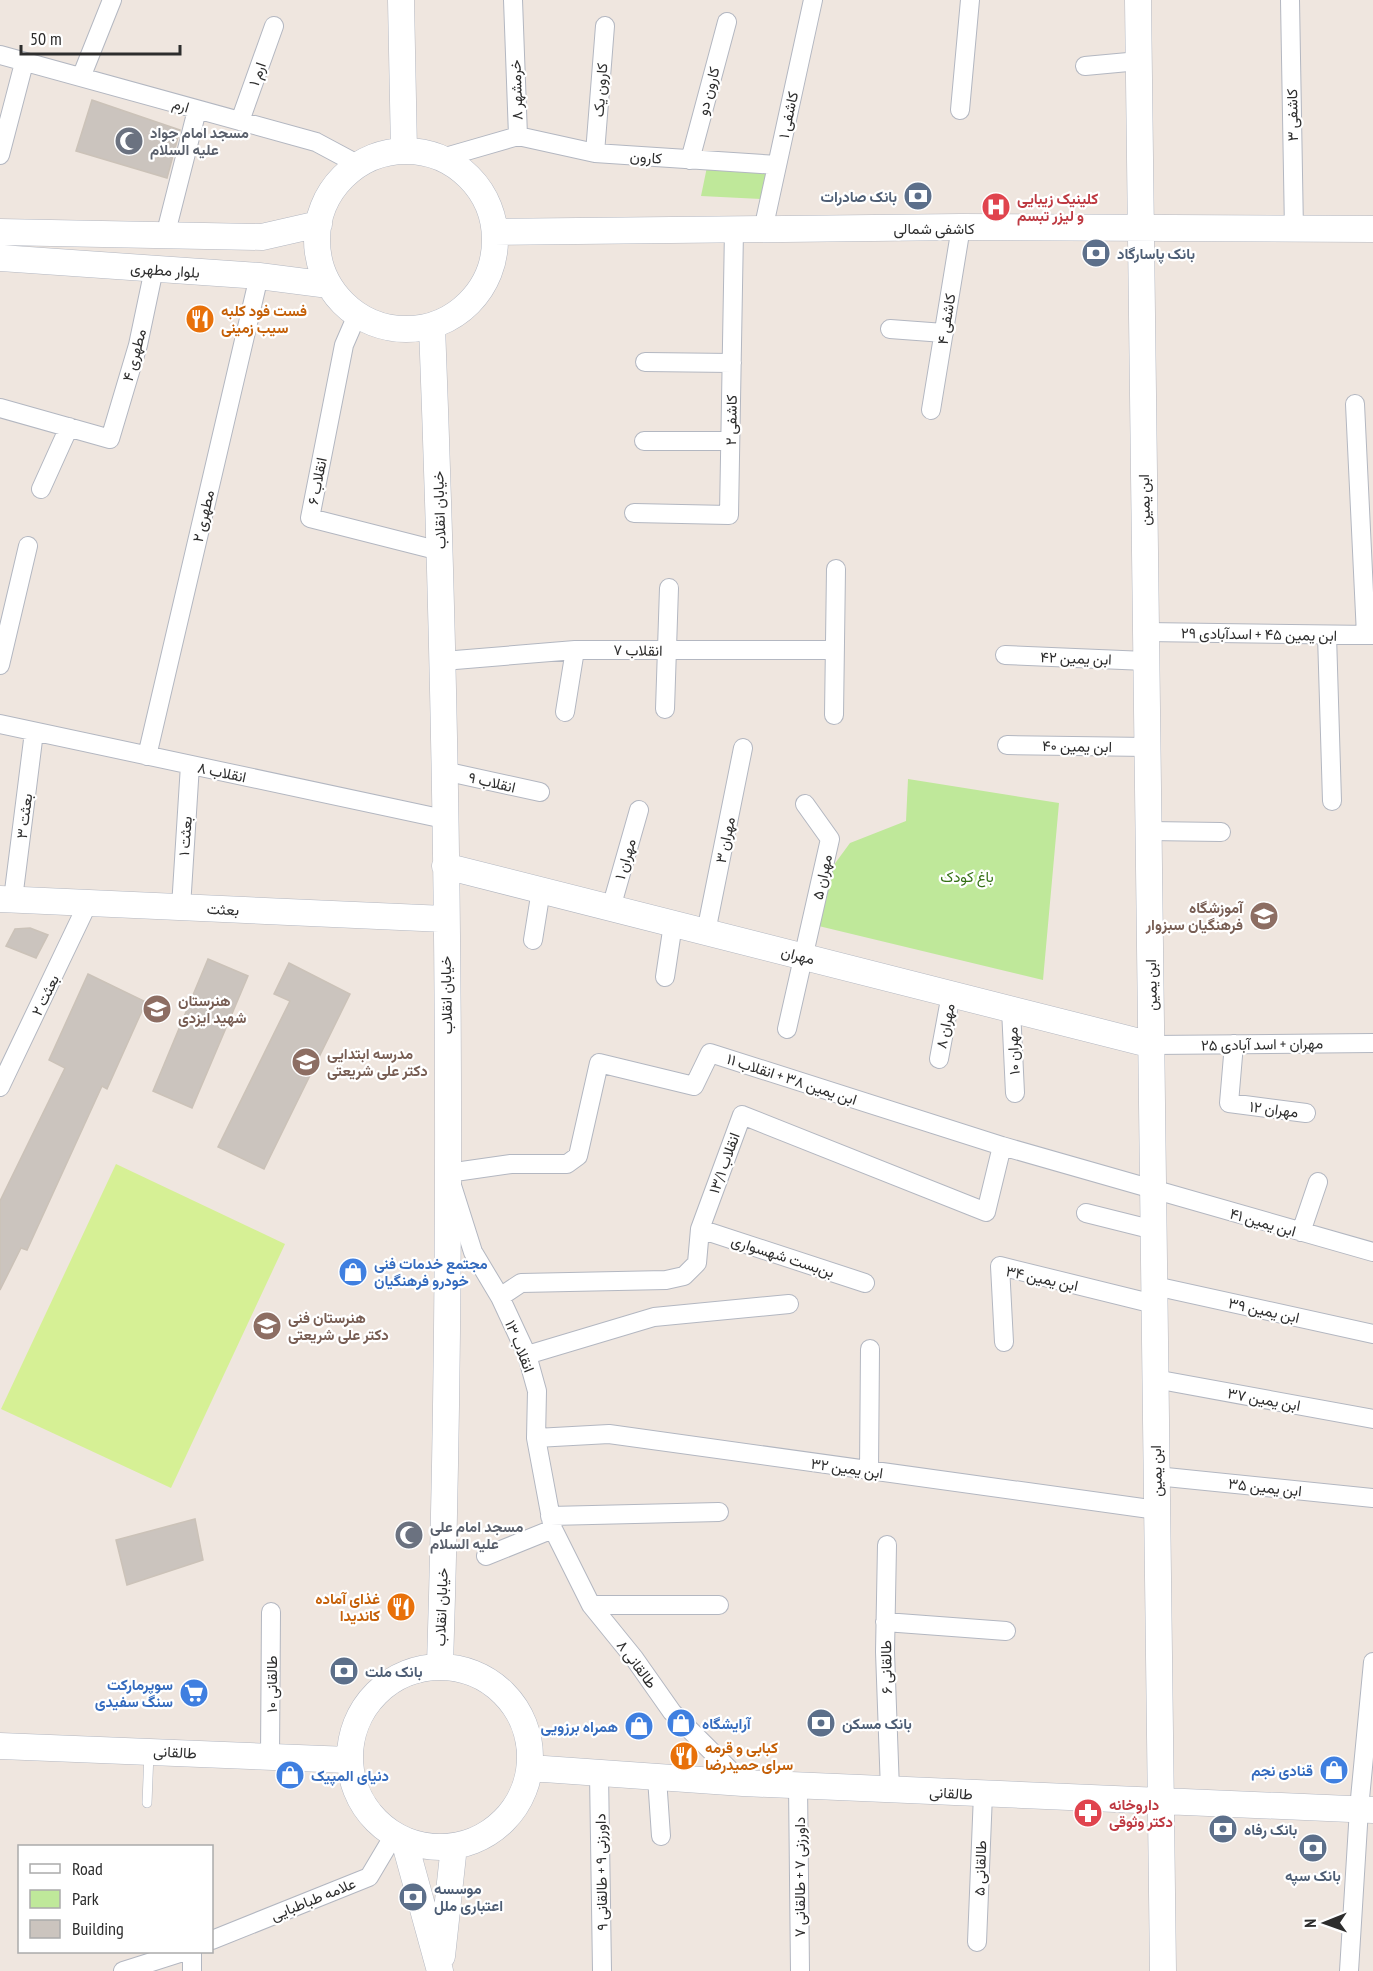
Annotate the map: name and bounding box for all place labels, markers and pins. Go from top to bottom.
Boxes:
place label: مسجد امام جواد علیه السلام [150,123,249,160]
mosque icon: مسجد امام جواد علیه السلام [113,125,145,157]
bank icon: بانک صادرات [902,180,934,212]
place label: بانک صادرات [821,187,897,206]
place label: کلینیک زیبایی و لیزر تبسم [1017,189,1098,226]
hospital icon: کلینیک زیبایی و لیزر تبسم [980,191,1012,223]
bank icon: بانک پاسارگاد [1080,237,1112,269]
place label: بانک پاسارگاد [1117,244,1195,264]
place label: فست فود کلبه سیب زمینی [221,301,307,337]
restaurant icon: فست فود کلبه سیب زمینی [184,303,216,335]
place label: آموزشگاه فرهنگیان سبزوار [1145,898,1244,934]
school or university icon: آموزشگاه فرهنگیان سبزوار [1248,900,1280,932]
place label: هنرستان شهید ایزدی [178,991,246,1027]
school or university icon: هنرستان شهید ایزدی [141,993,173,1025]
place label: مدرسه ابتدایی دکتر علی شریعتی [327,1044,428,1080]
school or university icon: مدرسه ابتدایی دکتر علی شریعتی [290,1046,322,1078]
place label: مجتمع خدمات فنی خودرو فرهنگیان [374,1254,488,1290]
shop icon: مجتمع خدمات فنی خودرو فرهنگیان [337,1256,369,1288]
place label: هنرستان فنی دکتر علی شریعتی [288,1308,389,1344]
school or university icon: هنرستان فنی دکتر علی شریعتی [251,1310,283,1342]
place label: مسجد امام علی علیه السلام [430,1517,523,1554]
mosque icon: مسجد امام علی علیه السلام [393,1519,425,1551]
place label: غذای آماده کاندیدا [315,1589,380,1625]
restaurant icon: غذای آماده کاندیدا [385,1591,417,1623]
bank icon: بانک ملت [328,1655,360,1687]
place label: بانک ملت [365,1662,422,1681]
place label: سوپرمارکت سنگ سفیدی [95,1675,173,1711]
supermarket icon: سوپرمارکت سنگ سفیدی [178,1677,210,1709]
shop icon: آرایشگاه [665,1707,697,1739]
bank icon: بانک مسکن [805,1707,837,1739]
shop icon: همراه برزویی [623,1710,655,1742]
place label: آرایشگاه [702,1714,752,1733]
place label: بانک مسکن [842,1714,912,1733]
place label: همراه برزویی [540,1717,618,1736]
place label: کبابی و قرمه سرای حمیدرضا [705,1738,793,1774]
restaurant icon: کبابی و قرمه سرای حمیدرضا [668,1740,700,1772]
shop icon: قنادی نجم [1318,1754,1350,1786]
shop icon: دنیای المپیک [274,1759,306,1791]
place label: قنادی نجم [1251,1761,1313,1781]
place label: دنیای المپیک [311,1766,389,1786]
place label: داروخانه دکتر وثوقی [1109,1795,1173,1831]
pharmacy icon: داروخانه دکتر وثوقی [1072,1797,1104,1829]
bank icon: بانک رفاه [1207,1813,1239,1845]
place label: بانک رفاه [1244,1820,1297,1839]
bank icon: بانک سپه [1297,1832,1329,1864]
place label: بانک سپه [1285,1866,1341,1886]
place label: موسسه اعتباری ملل [434,1879,503,1915]
bank icon: موسسه اعتباری ملل [397,1881,429,1913]

